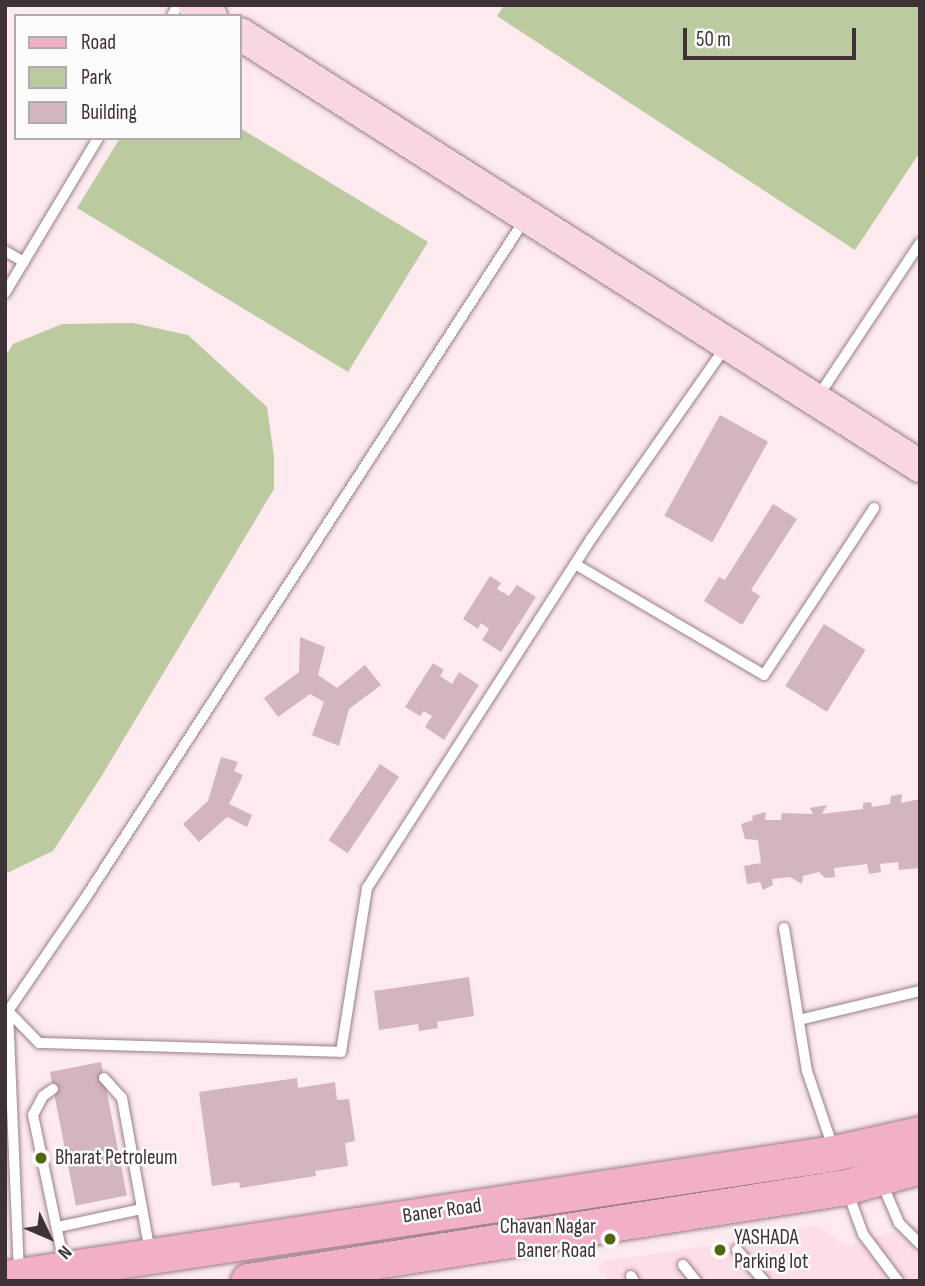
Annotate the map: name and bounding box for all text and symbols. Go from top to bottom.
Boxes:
legend [14,14,242,140]
scale bar [687,14,860,58]
text: 50 m [696,27,731,52]
text: Road [81,30,116,55]
text: Park [81,65,112,90]
text: Building [81,100,137,125]
place label: Bharat Petroleum [55,1145,178,1171]
marker: Bharat Petroleum [33,1150,49,1166]
street label: Baner Road [401,1193,483,1229]
north arrow [14,1202,84,1272]
place label: Chavan Nagar Baner Road [500,1214,596,1264]
place label: YASHADA Parking lot [734,1225,808,1275]
marker: Chavan Nagar Baner Road [602,1231,618,1247]
text: N [53,1240,76,1264]
marker: YASHADA Parking lot [712,1242,728,1258]

